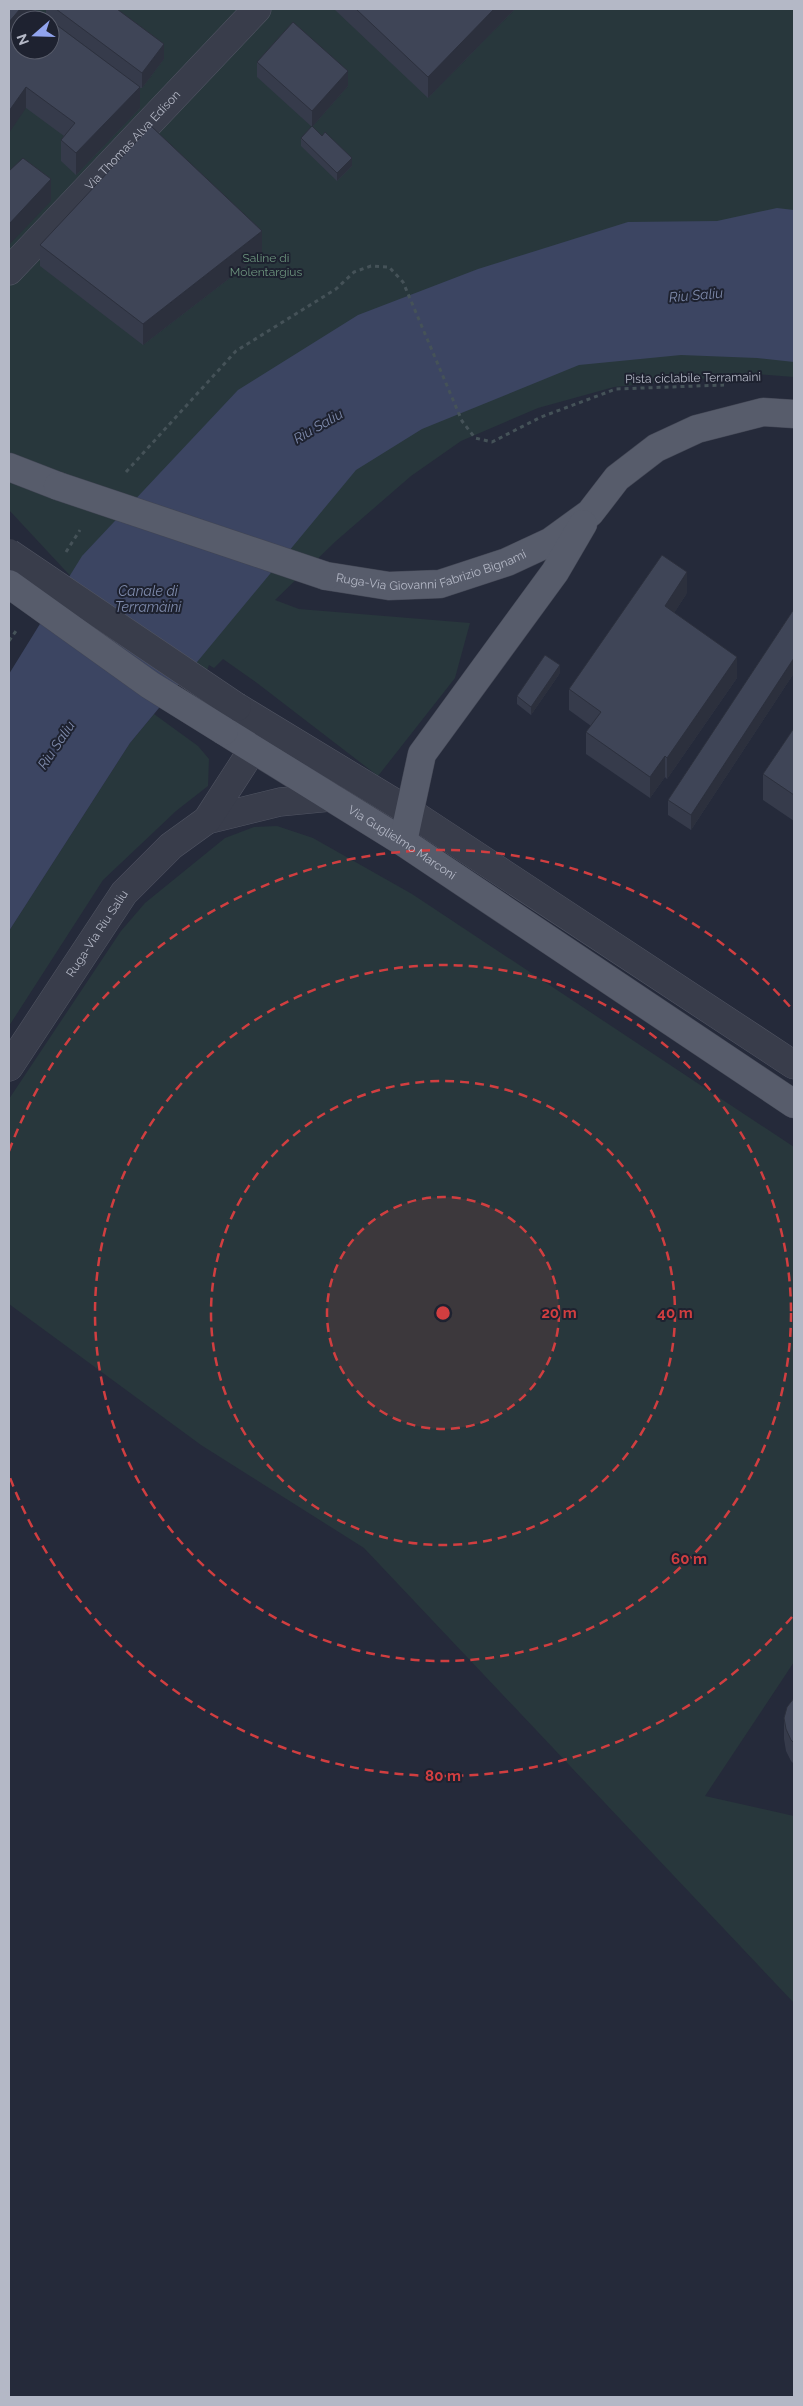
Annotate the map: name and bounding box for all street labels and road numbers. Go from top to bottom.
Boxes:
street label: Via Thomas Alva Edison [82,88,183,193]
street label: Pista ciclabile Terramaini [625,370,761,386]
street label: Ruga-Via Giovanni Fabrizio Bignami [335,547,528,593]
street label: Via Guglielmo Marconi [346,803,458,882]
street label: Ruga-Via Riu Saliu [63,887,131,980]

